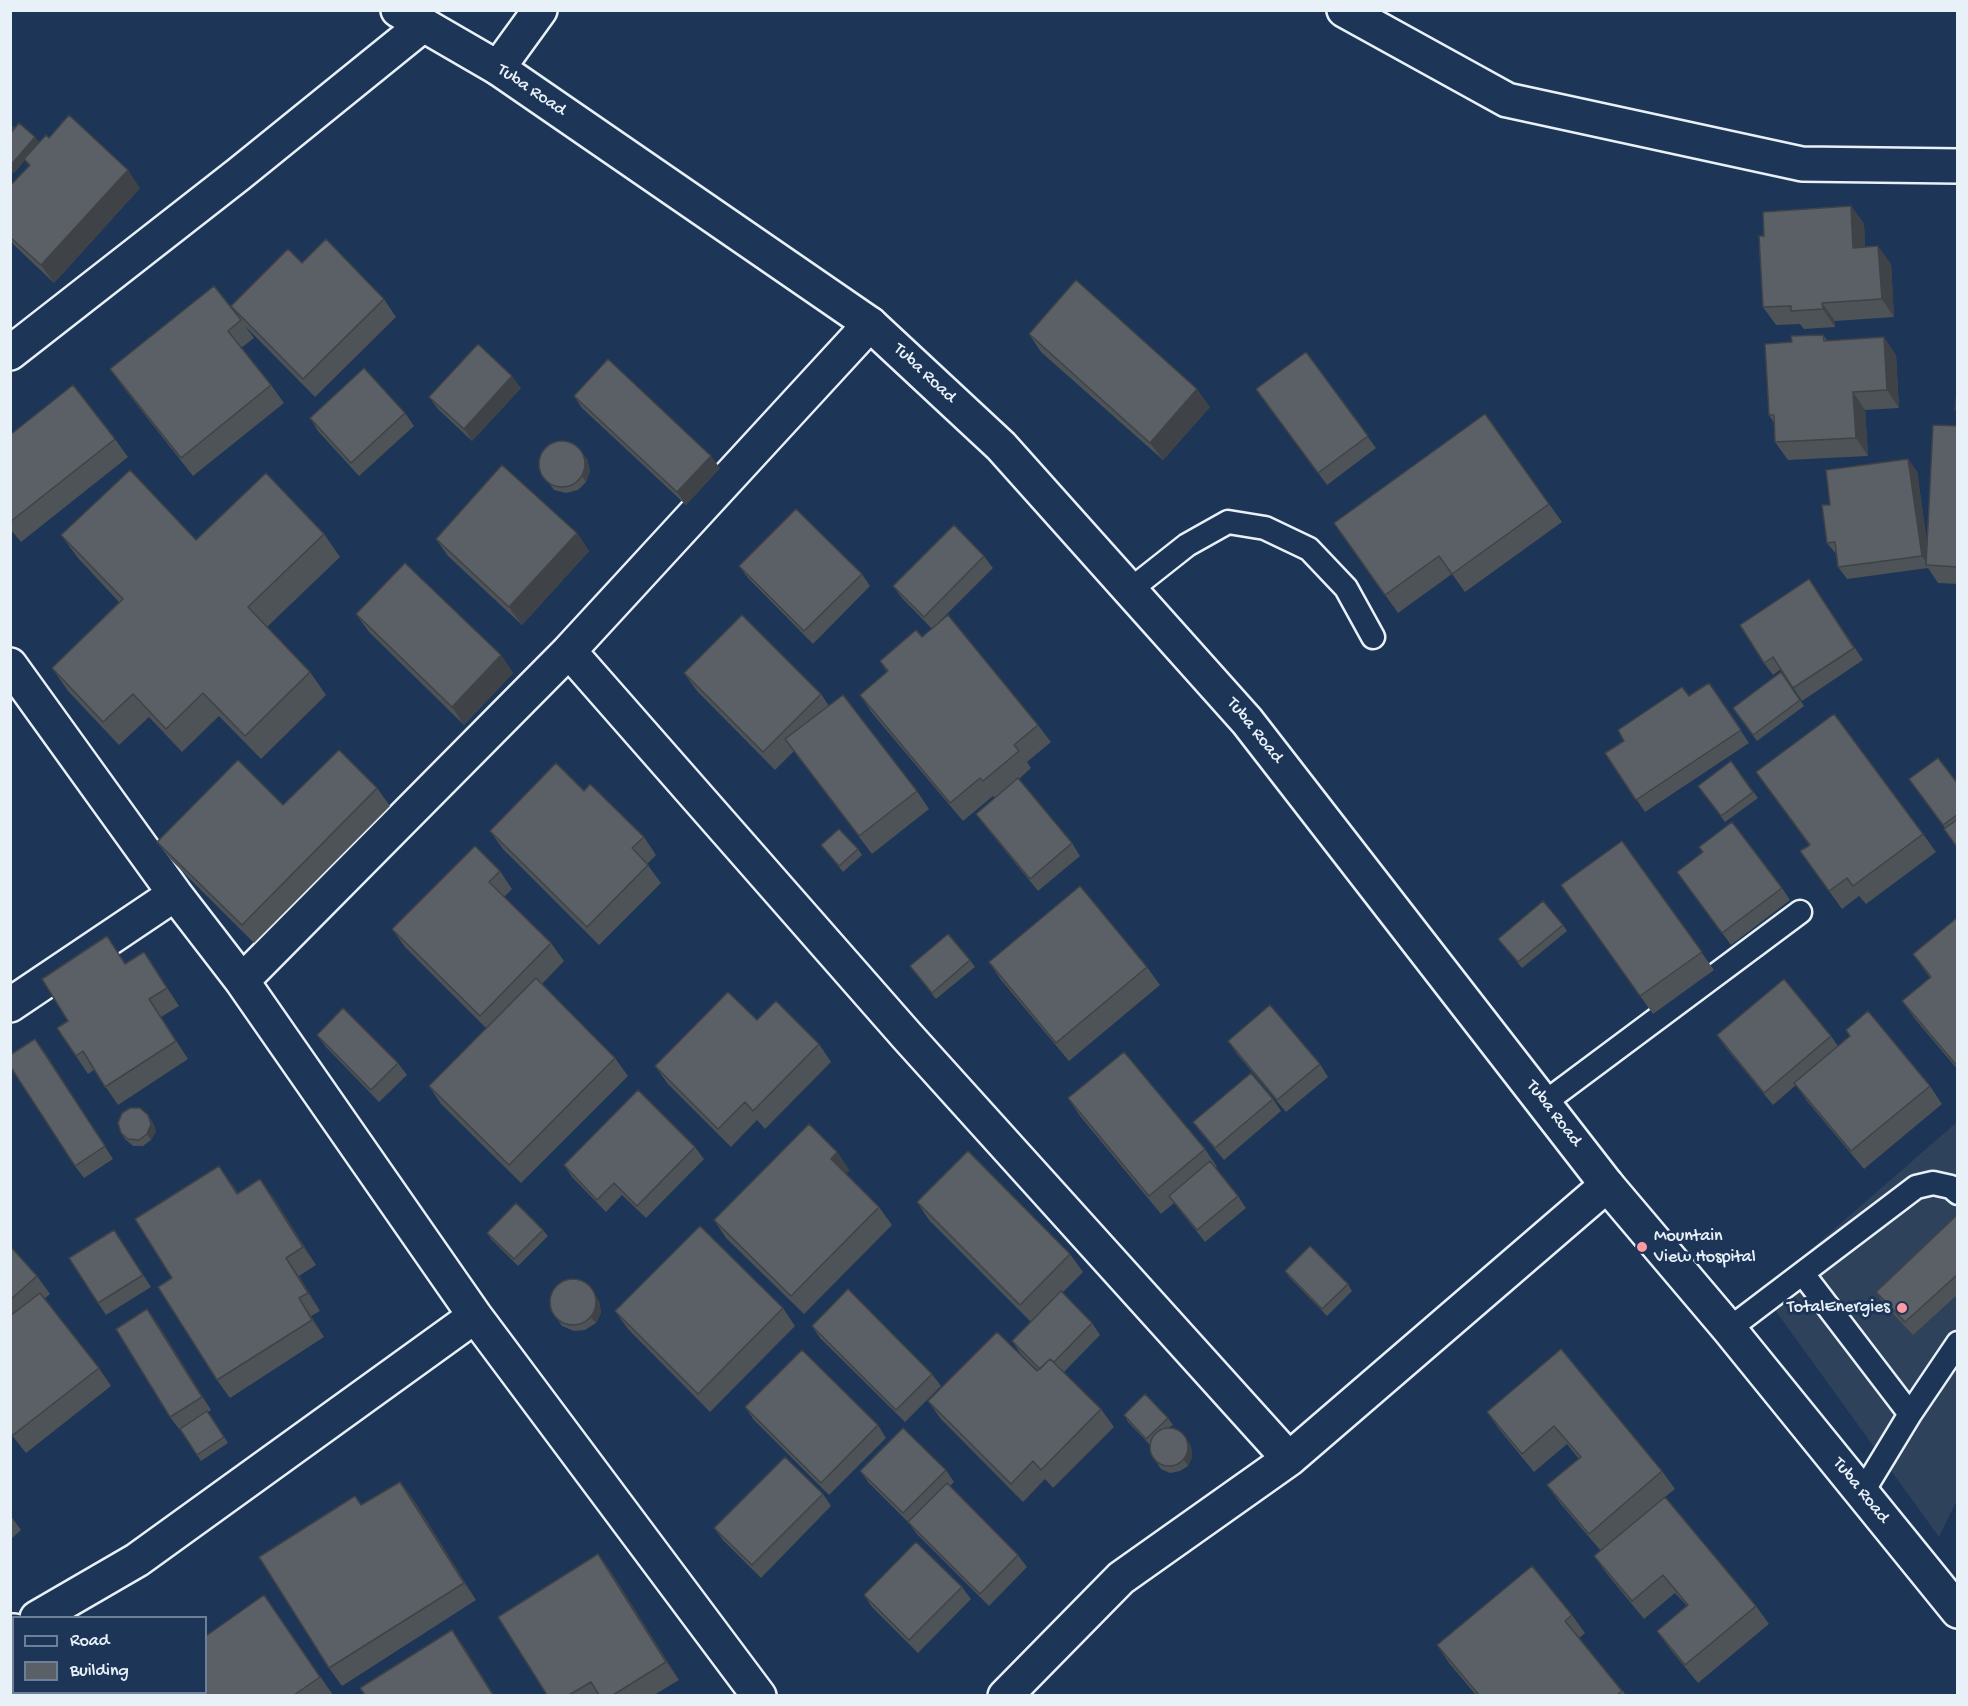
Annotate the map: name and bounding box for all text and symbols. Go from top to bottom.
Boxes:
street label: Tuba Road [492,60,570,122]
street label: Tuba Road [888,339,960,409]
street label: Tuba Road [1221,694,1287,768]
street label: Tuba Road [1520,1076,1586,1152]
place label: Mountain View Hospital [1654,1226,1756,1268]
marker: Mountain View Hospital [1635,1240,1649,1254]
place label: TotalEnergies [1787,1297,1890,1319]
marker: TotalEnergies [1895,1301,1909,1315]
street label: Tuba Road [1827,1454,1893,1528]
legend [12,1616,207,1694]
text: Road [70,1631,109,1652]
text: Building [70,1661,129,1682]

